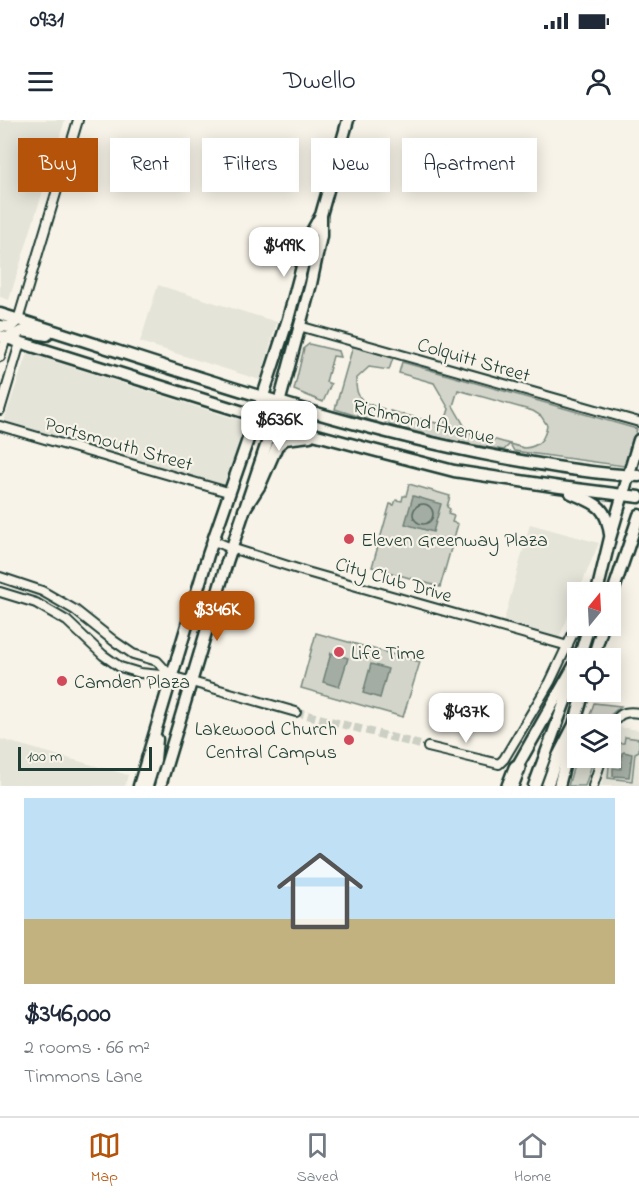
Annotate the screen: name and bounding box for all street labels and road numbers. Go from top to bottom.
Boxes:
street label: Colquitt Street [413,331,533,391]
street label: Richmond Avenue [350,393,497,454]
street label: Portsmouth Street [41,410,196,480]
street label: City Club Drive [331,551,455,612]

